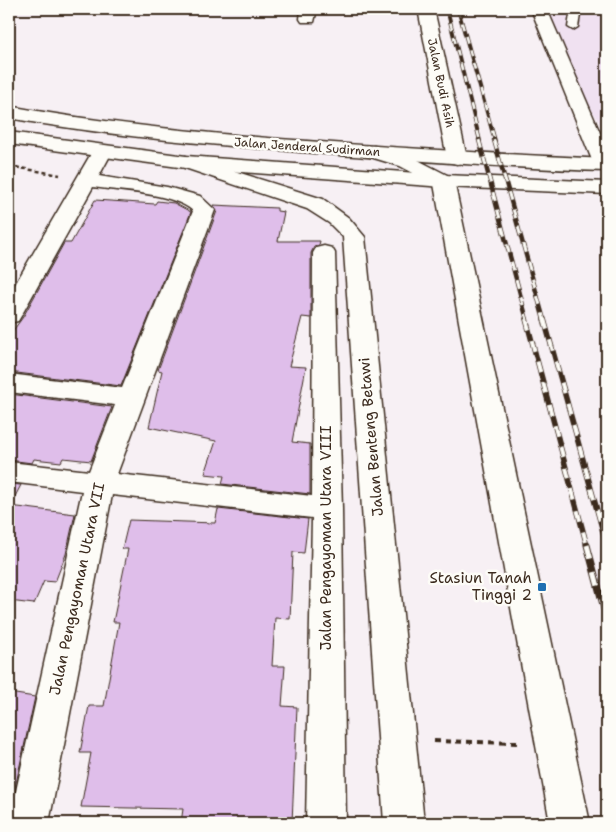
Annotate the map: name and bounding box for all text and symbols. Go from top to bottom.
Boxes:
street label: Jalan Budi Asih [424,37,458,129]
street label: Jalan Jenderal Sudirman [233,134,381,160]
street label: Jalan Benteng Betawi [354,357,388,517]
street label: Jalan Pengayoman Utara VIII [316,425,336,651]
street label: Jalan Pengayoman Utara VII [45,481,109,697]
place label: Stasiun Tanah Tinggi 2 [430,568,532,605]
marker: Stasiun Tanah Tinggi 2 [536,581,548,593]

